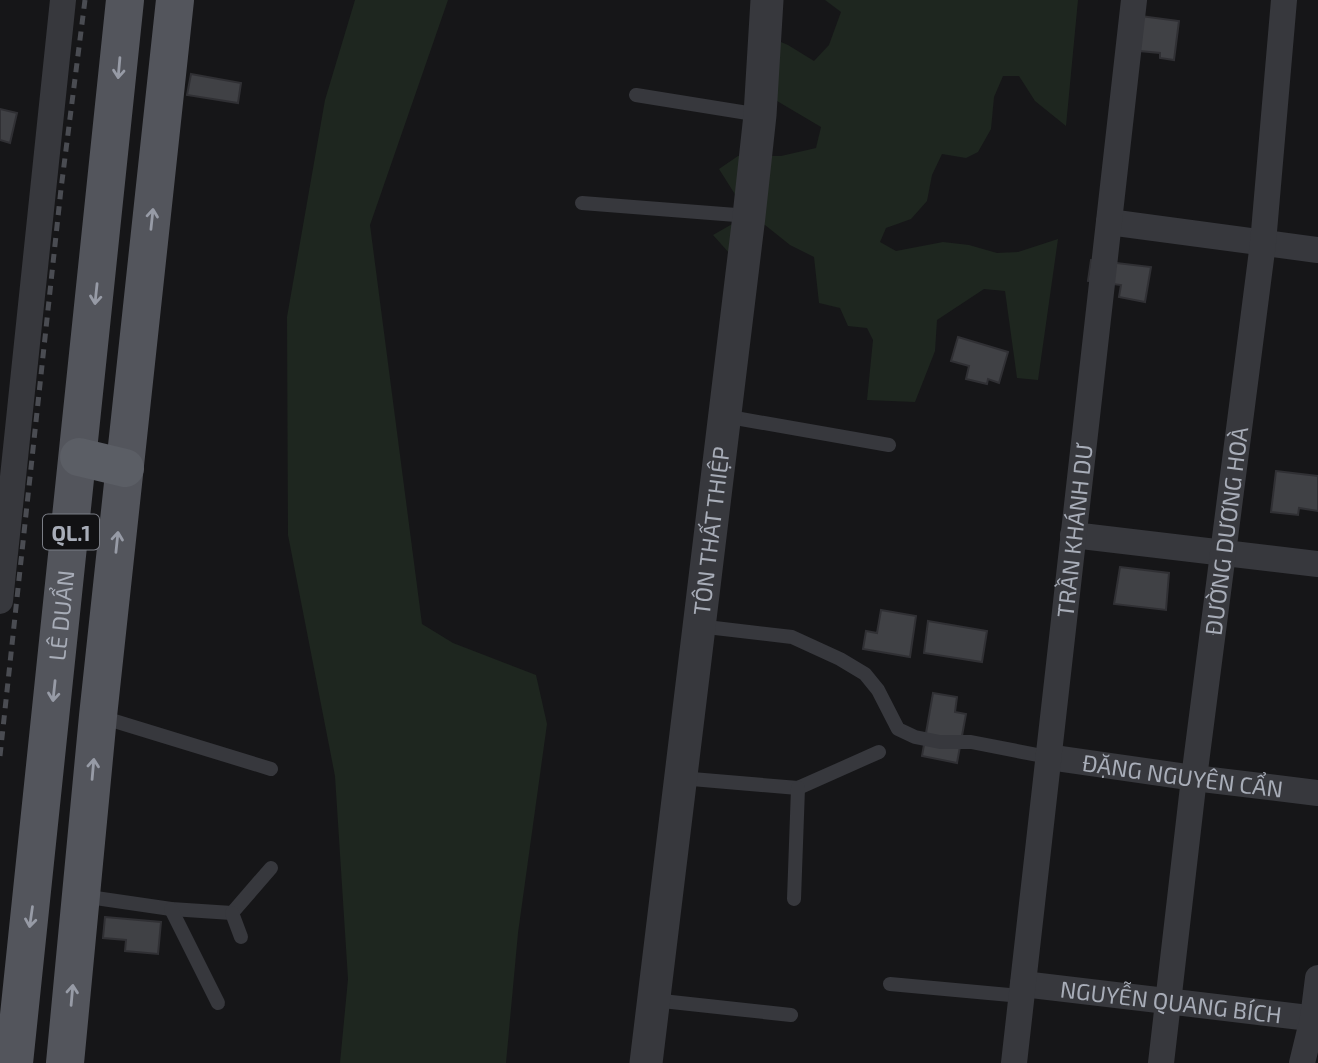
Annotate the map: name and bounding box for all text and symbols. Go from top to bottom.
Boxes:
one-way arrow [112,56,125,79]
one-way arrow [145,208,158,230]
one-way arrow [89,282,102,305]
street label: ĐƯỜNG DƯƠNG HOÀ [1199,424,1253,637]
street label: TRẦN KHÁNH DƯ [1050,441,1098,619]
street label: TÔN THẤT THIỆP [687,445,735,617]
road number: QL.1 [43,514,99,550]
one-way arrow [110,531,123,554]
street label: LÊ DUẨN [42,569,79,662]
one-way arrow [48,679,61,702]
street label: ĐẶNG NGUYÊN CẨN [1080,748,1285,803]
one-way arrow [87,758,100,780]
one-way arrow [24,906,37,928]
street label: NGUYỄN QUANG BÍCH [1059,975,1283,1029]
one-way arrow [66,984,79,1007]

